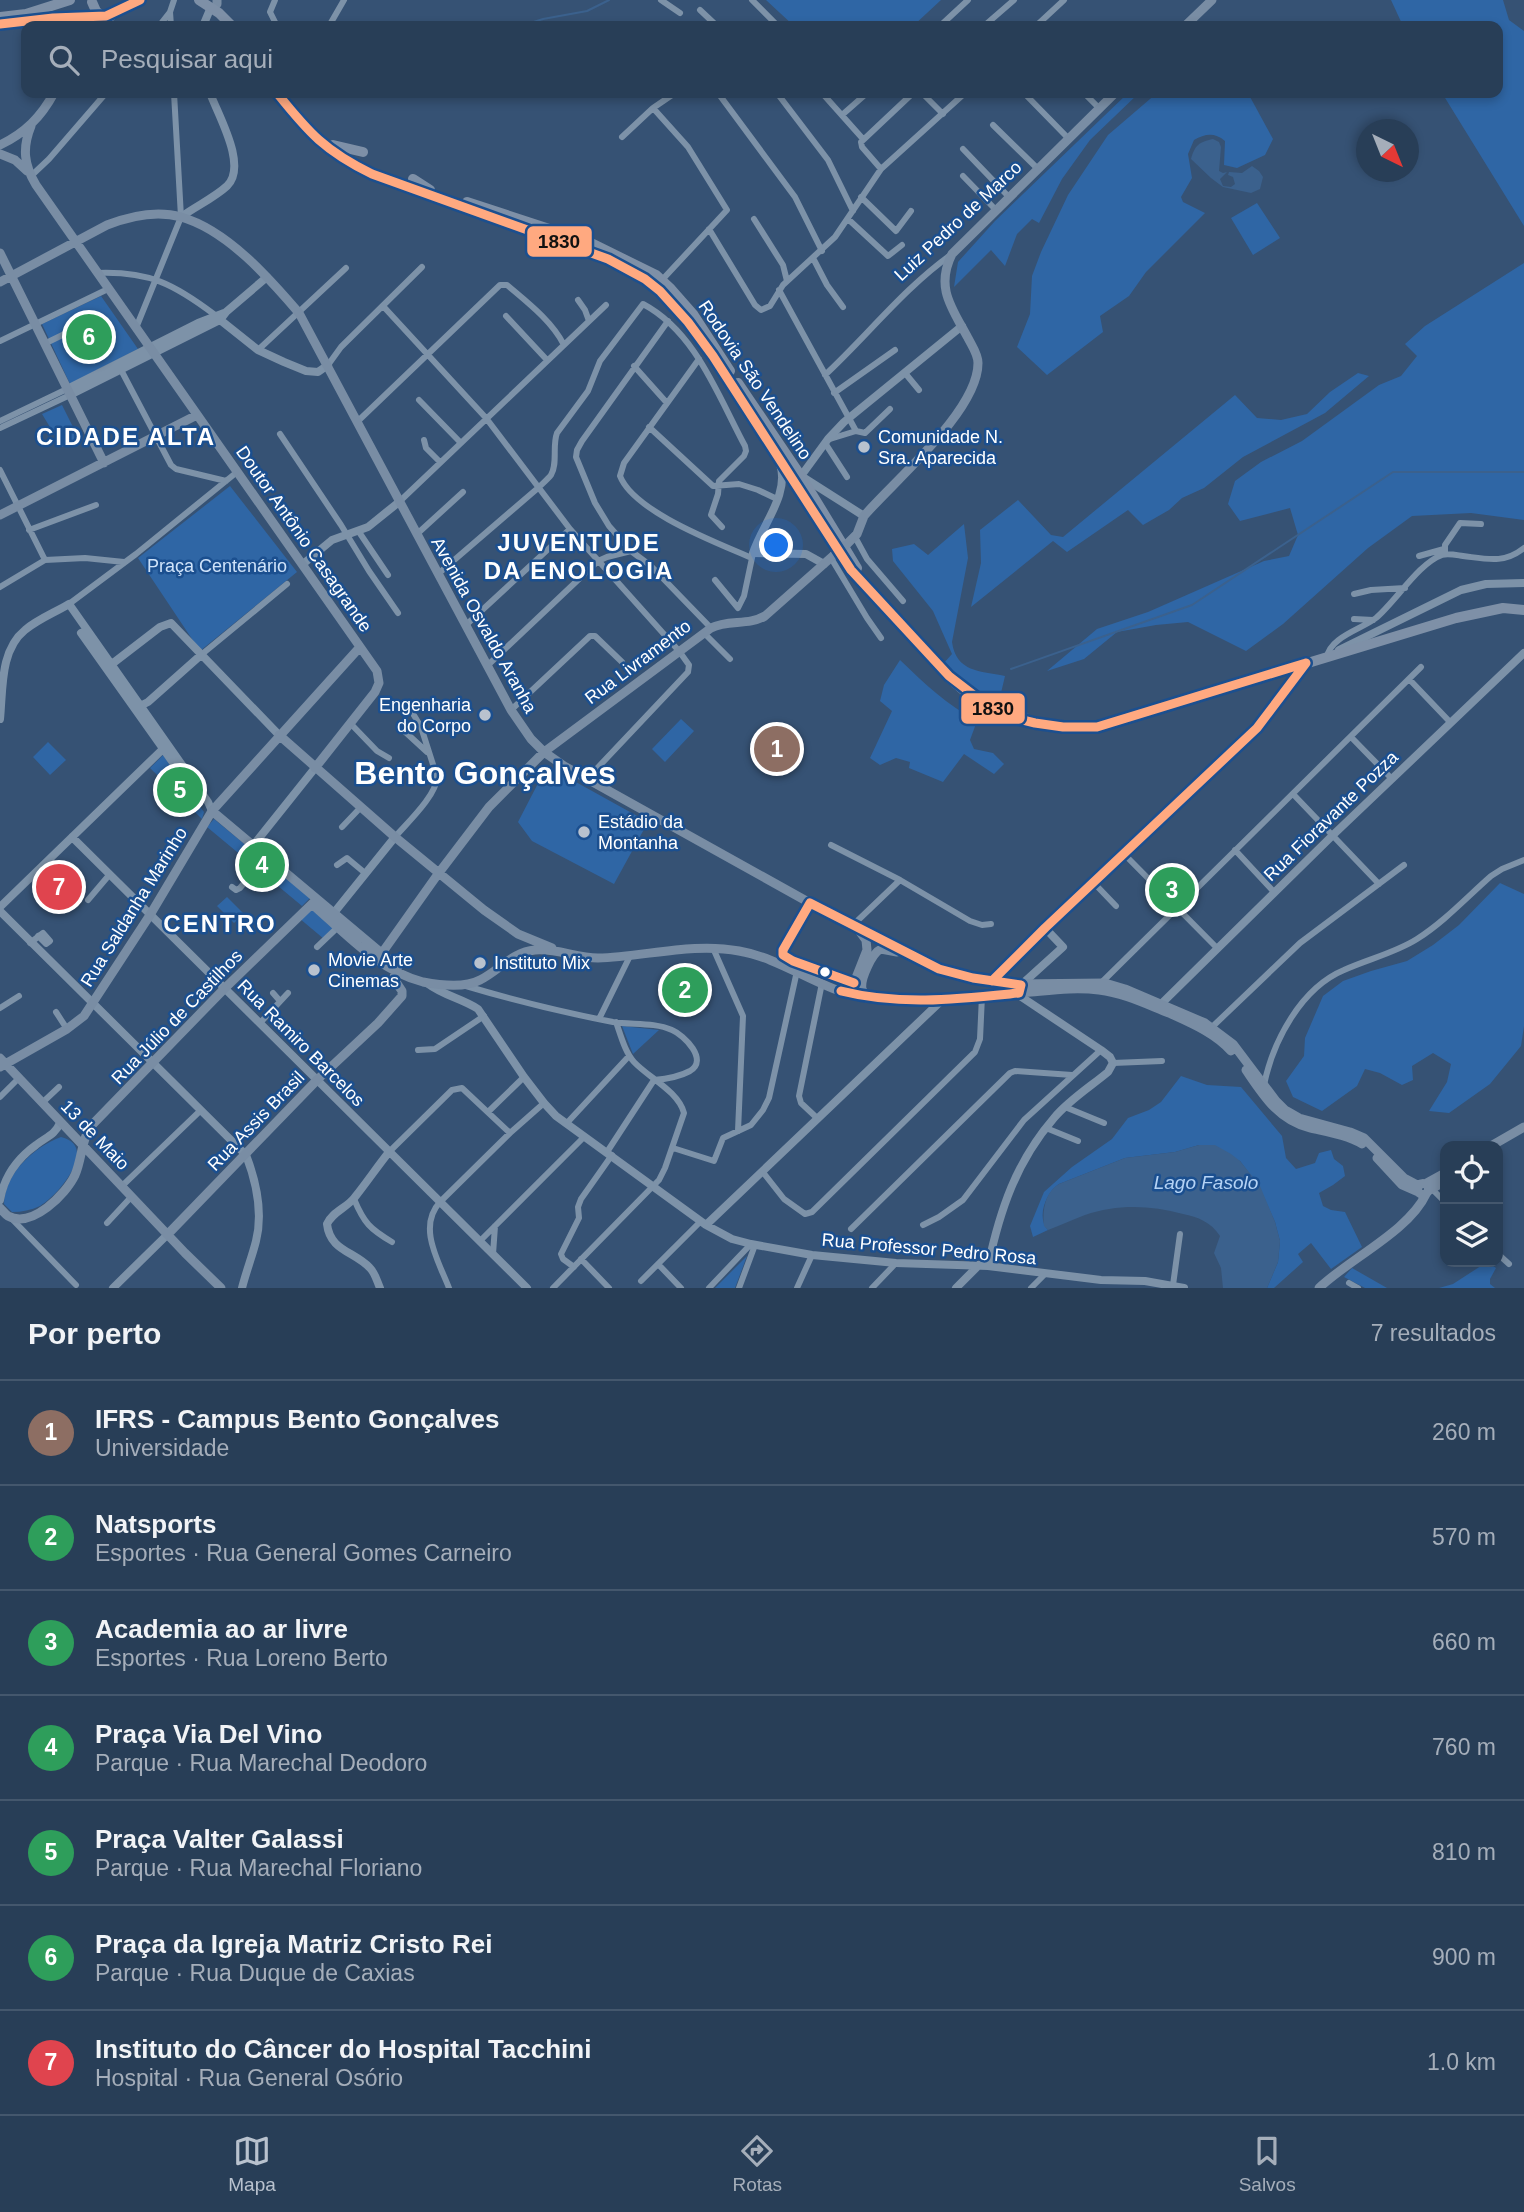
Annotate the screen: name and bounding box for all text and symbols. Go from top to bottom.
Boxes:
search box [21,21,1503,98]
icon: search [45,41,83,79]
text: Pesquisar aqui [101,44,273,74]
north arrow [1356,119,1419,182]
street label: Luiz Pedro de Marco [890,157,1026,285]
line badge: 1830 [526,225,593,258]
text: 1830 [538,231,580,252]
street label: Rodovia São Vendelino [694,297,816,463]
pin: 6 [66,311,112,363]
district label: CIDADE ALTA [36,423,216,450]
place label: Comunidade N. Sra. Aparecida [878,427,1003,468]
marker: Comunidade N. Sra. Aparecida [856,439,872,455]
street label: Doutor Antônio Casagrande [232,442,376,636]
your location [759,528,793,562]
district label: JUVENTUDE DA ENOLOGIA [484,529,674,584]
street label: Avenida Osvaldo Aranha [427,534,541,717]
park label: Praça Centenário [147,556,287,576]
street label: Rua Livramento [581,616,695,708]
line badge: 1830 [960,692,1026,725]
place label: Engenharia do Corpo [379,695,472,736]
text: 1830 [972,698,1014,719]
marker: Engenharia do Corpo [477,707,493,723]
pin: 1 [754,723,800,775]
street label: Rua Fioravante Pozza [1260,746,1403,885]
district label: Bento Gonçalves [354,755,616,791]
pin: 5 [157,764,203,816]
place label: Estádio da Montanha [598,812,684,853]
street label: Rua Saldanha Marinho [77,824,191,990]
marker: Estádio da Montanha [576,824,592,840]
pin: 4 [239,839,285,891]
pin: 7 [36,861,82,913]
pin: 3 [1149,864,1195,916]
district label: CENTRO [163,910,277,937]
street label: Rua Júlio de Castilhos [108,946,246,1088]
place label: Movie Arte Cinemas [328,950,413,991]
place label: Instituto Mix [494,953,590,973]
marker: Instituto Mix [472,955,488,971]
marker: Movie Arte Cinemas [306,962,322,978]
pin: 2 [662,964,708,1016]
unlabelled marker [818,965,832,979]
street label: Rua Ramiro Barcelos [233,975,369,1111]
street label: Rua Assis Brasil [204,1067,308,1175]
street label: 13 de Maio [57,1096,133,1174]
map controls [1440,1141,1503,1267]
button: locate [1440,1141,1503,1204]
water label: Lago Fasolo [1154,1172,1258,1193]
button: layers [1440,1204,1503,1267]
street label: Rua Professor Pedro Rosa [821,1230,1038,1268]
text: Por perto [28,1317,161,1350]
text: 7 resultados [1371,1320,1496,1346]
text: IFRS - Campus Bento Gonçalves [95,1404,500,1434]
text: 1 [45,1419,57,1445]
text: 260 m [1432,1419,1496,1445]
text: Universidade [95,1435,229,1461]
text: Natsports [95,1509,216,1539]
text: 2 [45,1524,57,1550]
text: 570 m [1432,1524,1496,1550]
text: Esportes · Rua General Gomes Carneiro [95,1540,512,1566]
text: Academia ao ar livre [95,1614,348,1644]
text: 3 [45,1629,57,1655]
text: 660 m [1432,1629,1496,1655]
text: Esportes · Rua Loreno Berto [95,1645,388,1671]
text: Praça Via Del Vino [95,1719,322,1749]
text: 4 [45,1734,57,1760]
text: 760 m [1432,1734,1496,1760]
text: Parque · Rua Marechal Deodoro [95,1750,427,1776]
text: Praça Valter Galassi [95,1824,344,1854]
text: 5 [45,1839,57,1865]
text: 810 m [1432,1839,1496,1865]
text: Parque · Rua Marechal Floriano [95,1855,422,1881]
text: Praça da Igreja Matriz Cristo Rei [95,1929,492,1959]
text: 6 [45,1944,57,1970]
text: 900 m [1432,1944,1496,1970]
text: Parque · Rua Duque de Caxias [95,1960,415,1986]
text: Instituto do Câncer do Hospital Tacchini [95,2034,591,2064]
text: 7 [45,2049,57,2075]
text: 1.0 km [1427,2049,1496,2075]
text: Hospital · Rua General Osório [95,2065,403,2091]
tab: Mapa [228,2132,276,2196]
tab: Rotas [732,2132,782,2196]
tab: Salvos [1239,2132,1296,2196]

